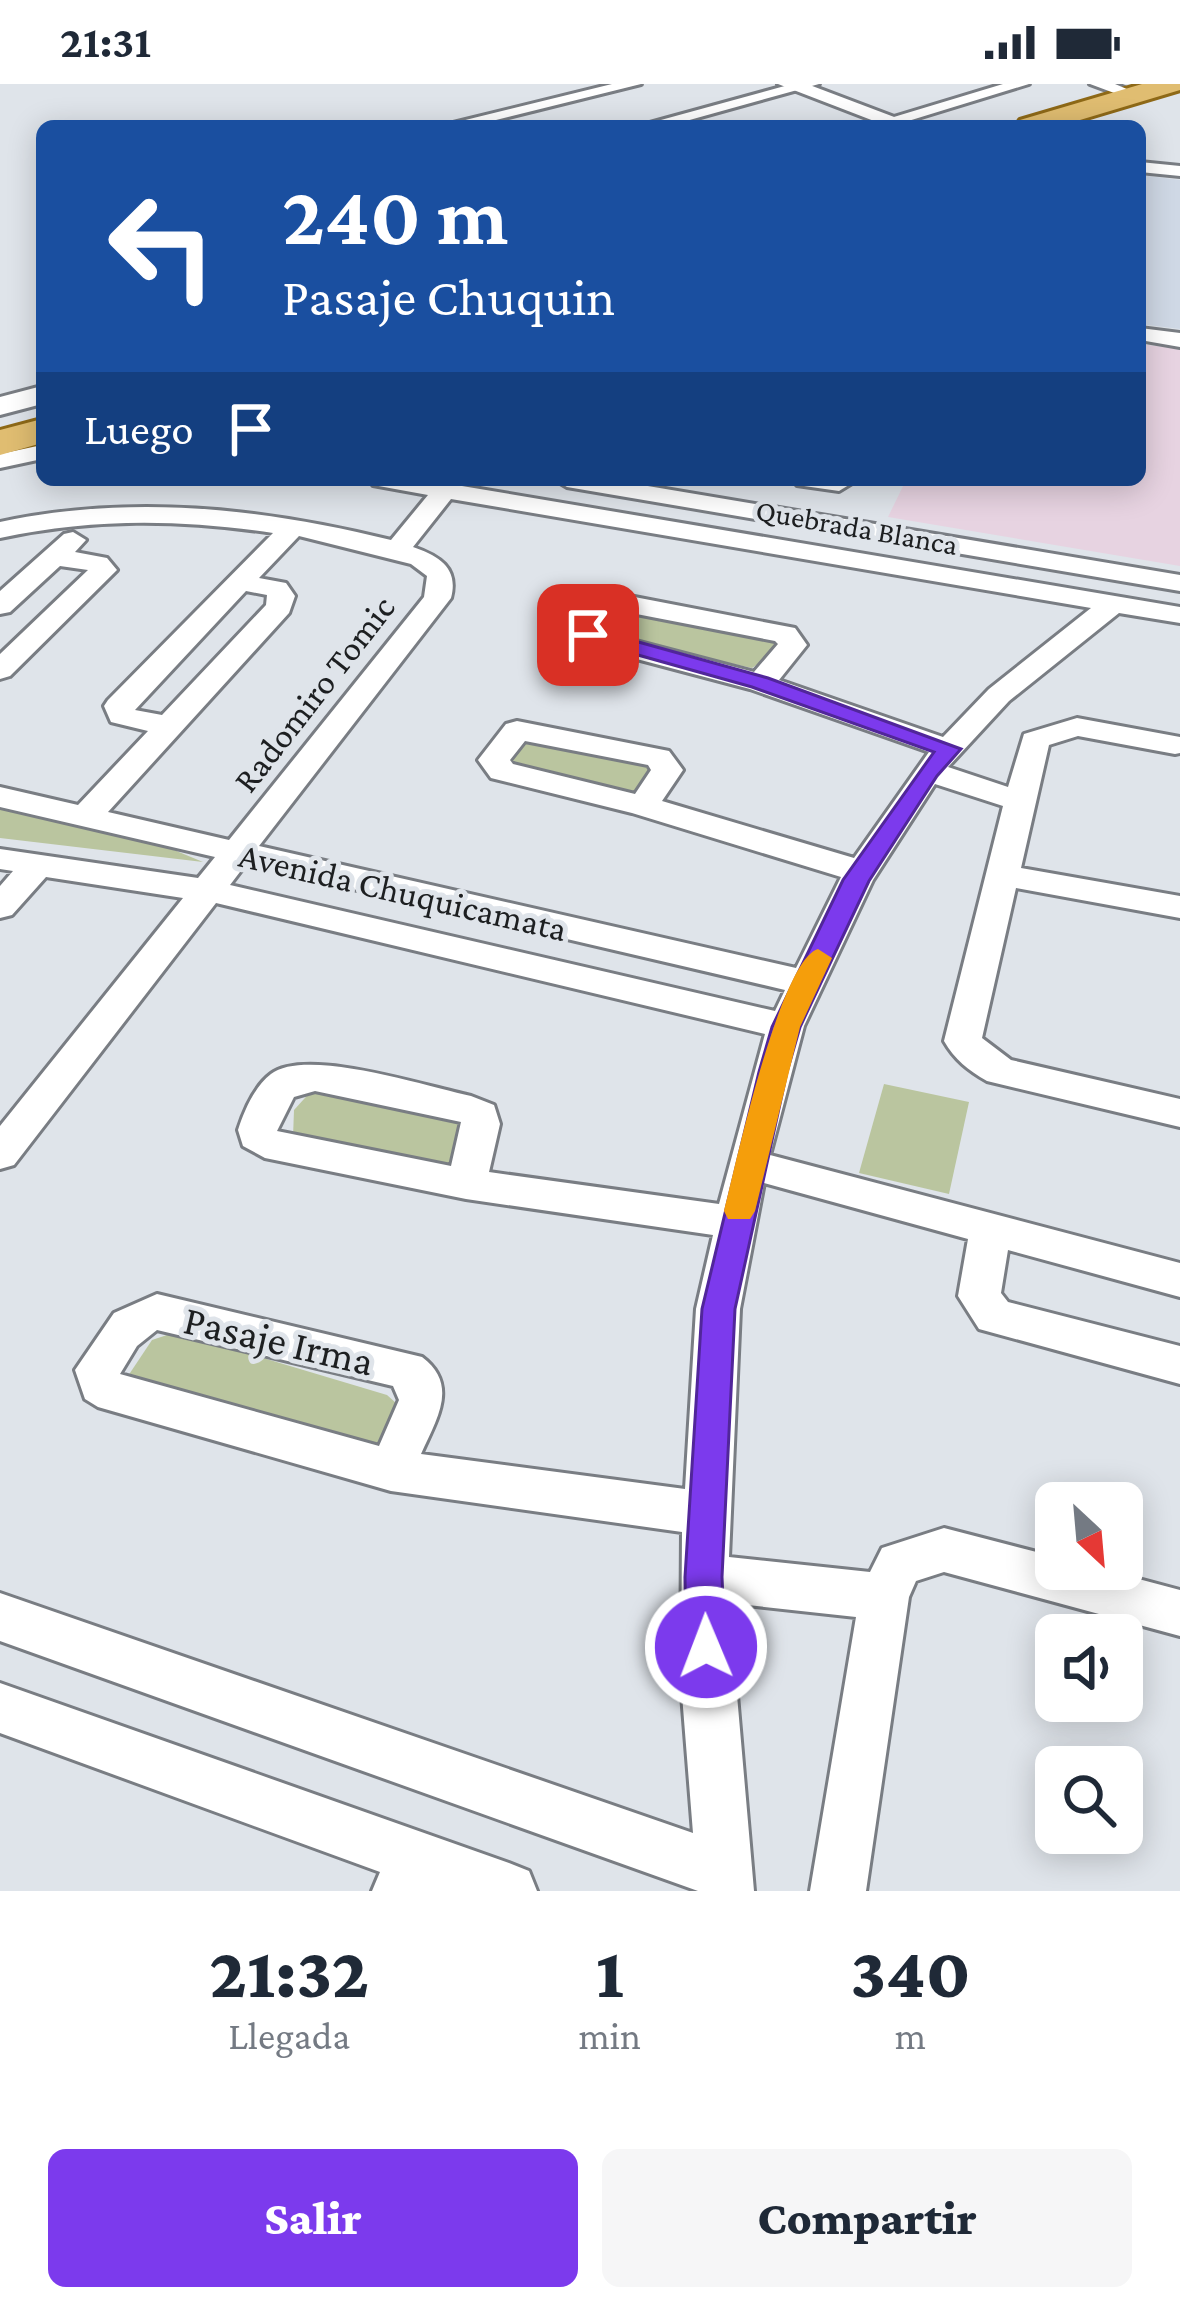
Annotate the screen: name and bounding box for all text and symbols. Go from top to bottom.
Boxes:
text: 21:31 [60,17,151,67]
icon: left [84,168,240,324]
text: 240 m [282,169,508,262]
text: Pasaje Chuquin [282,267,615,327]
icon: arrive [218,396,284,462]
text: Luego [84,404,194,454]
street label: Quebrada Blanca [754,493,961,561]
pin [537,584,639,686]
street label: Radomiro Tomic [225,588,403,800]
icon: arrive [555,602,621,668]
street label: Avenida Chuquicamata [235,835,571,949]
street label: Pasaje Irma [179,1295,378,1386]
north arrow [1035,1482,1143,1590]
map controls [1035,1482,1143,1854]
position arrow [643,1584,769,1710]
button: sound [1035,1614,1143,1722]
button: search [1035,1746,1143,1854]
text: 21:32 [209,1932,369,2012]
text: 1 [596,1932,624,2012]
text: 340 [850,1932,971,2012]
text: Llegada [228,2014,350,2057]
text: min [579,2014,641,2057]
text: m [895,2014,926,2057]
button: Salir [48,2149,578,2287]
button: Compartir [602,2149,1132,2287]

